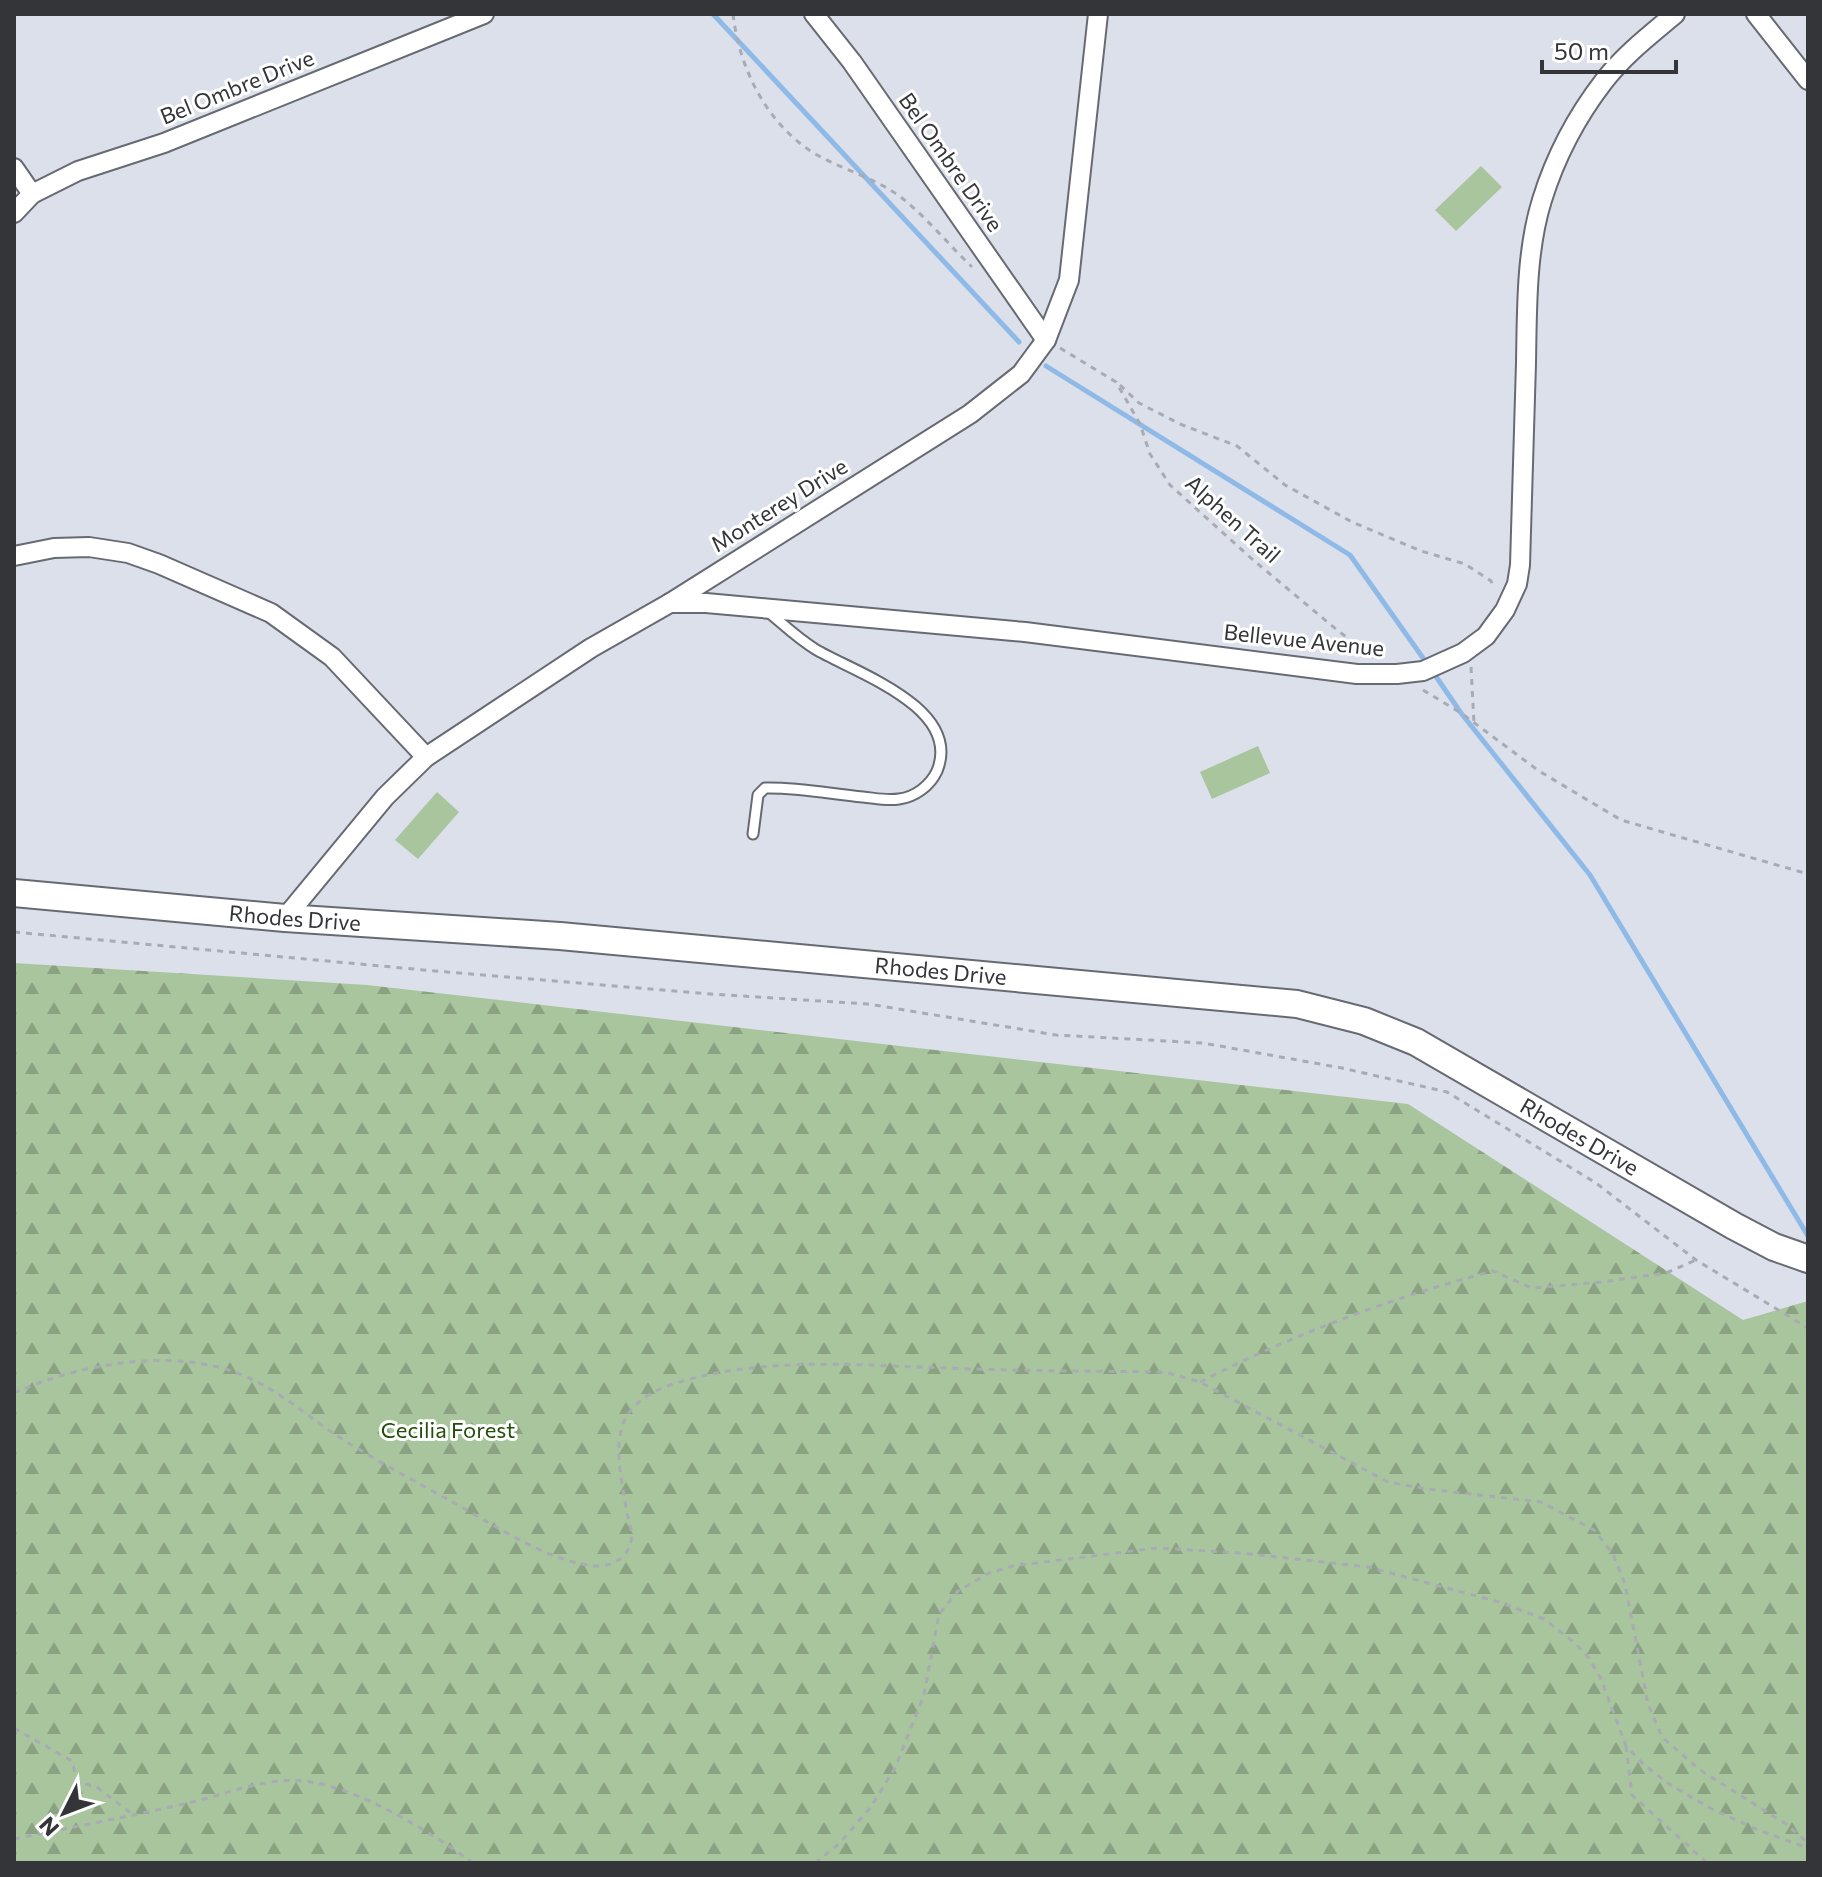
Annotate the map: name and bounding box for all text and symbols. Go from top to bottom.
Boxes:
scale bar [1542,24,1676,74]
text: 50 m [1554,36,1609,65]
street label: Bel Ombre Drive [156,43,318,130]
street label: Bel Ombre Drive [894,87,1009,236]
street label: Monterey Drive [706,452,852,557]
street label: Alphen Trail [1180,469,1286,568]
street label: Bellevue Avenue [1223,618,1386,661]
street label: Rhodes Drive [228,899,362,936]
street label: Rhodes Drive [874,951,1008,990]
street label: Rhodes Drive [1516,1091,1644,1181]
park label: Cecilia Forest [381,1416,515,1443]
north arrow [24,1773,104,1853]
text: N [33,1812,64,1842]

